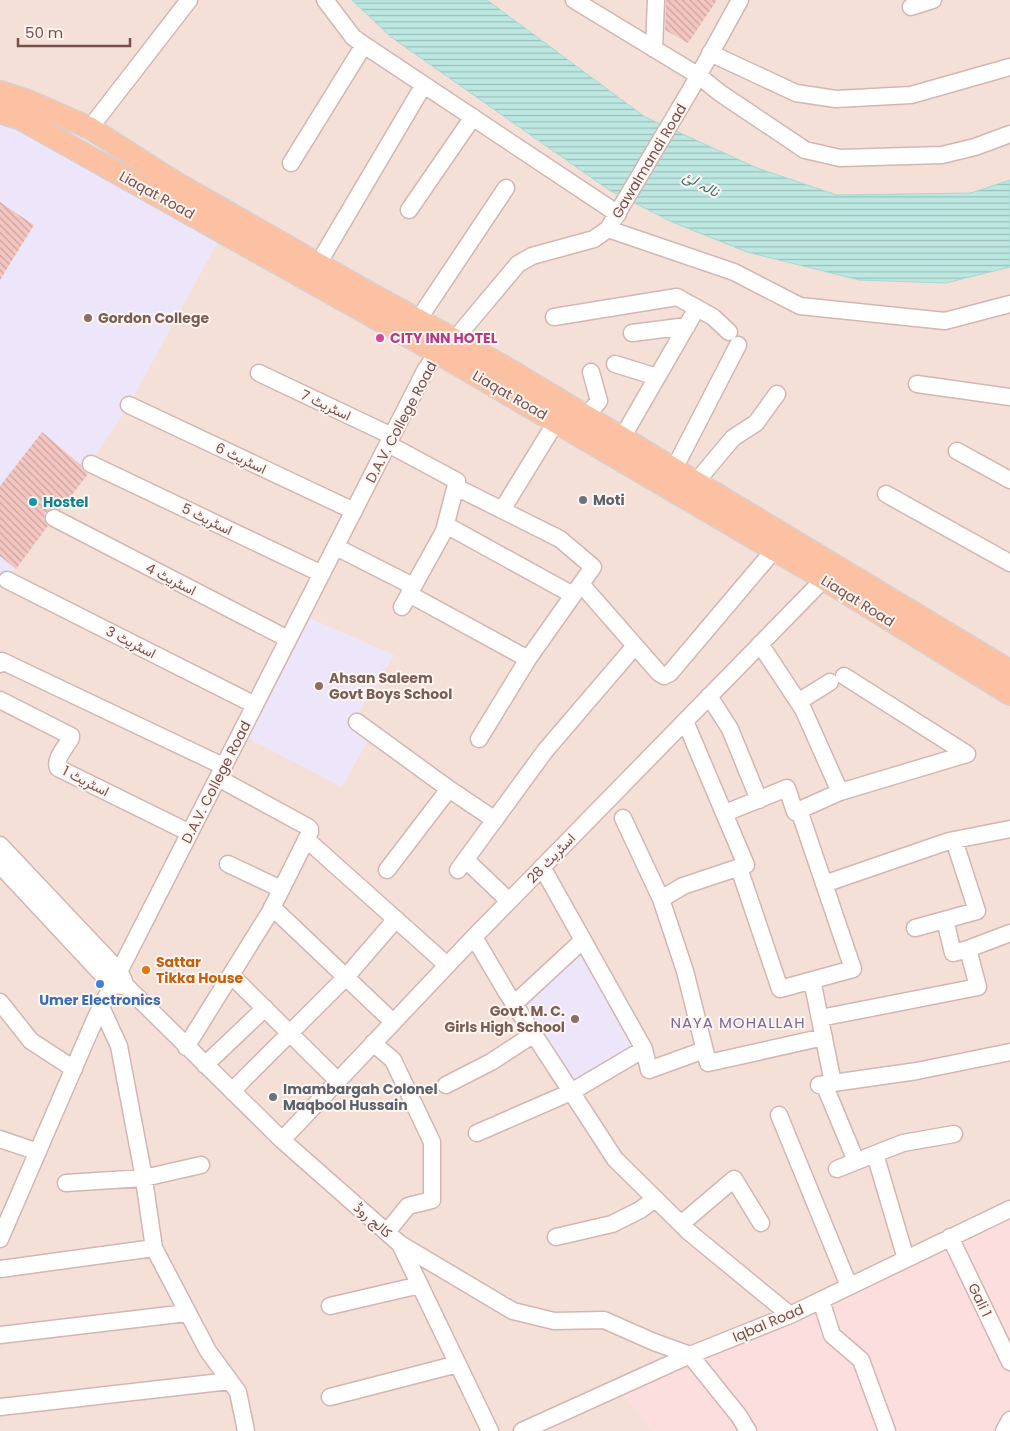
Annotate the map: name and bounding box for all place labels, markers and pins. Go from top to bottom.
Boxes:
place label: Gordon College [98,308,209,328]
marker: Gordon College [82,312,94,324]
place label: CITY INN HOTEL [390,328,498,348]
marker: CITY INN HOTEL [374,332,386,344]
place label: Moti [593,490,625,510]
place label: Hostel [43,492,88,512]
marker: Moti [577,494,589,506]
marker: Hostel [27,496,39,508]
place label: Ahsan Saleem Govt Boys School [329,668,452,704]
marker: Ahsan Saleem Govt Boys School [313,680,325,692]
place label: Sattar Tikka House [156,952,244,988]
marker: Sattar Tikka House [140,964,152,976]
marker: Umer Electronics [94,978,106,990]
place label: Umer Electronics [39,990,161,1010]
place label: Govt. M. C. Girls High School [445,1001,565,1037]
marker: Govt. M. C. Girls High School [569,1013,581,1025]
place label: Imambargah Colonel Maqbool Hussain [283,1079,438,1115]
marker: Imambargah Colonel Maqbool Hussain [267,1091,279,1103]

